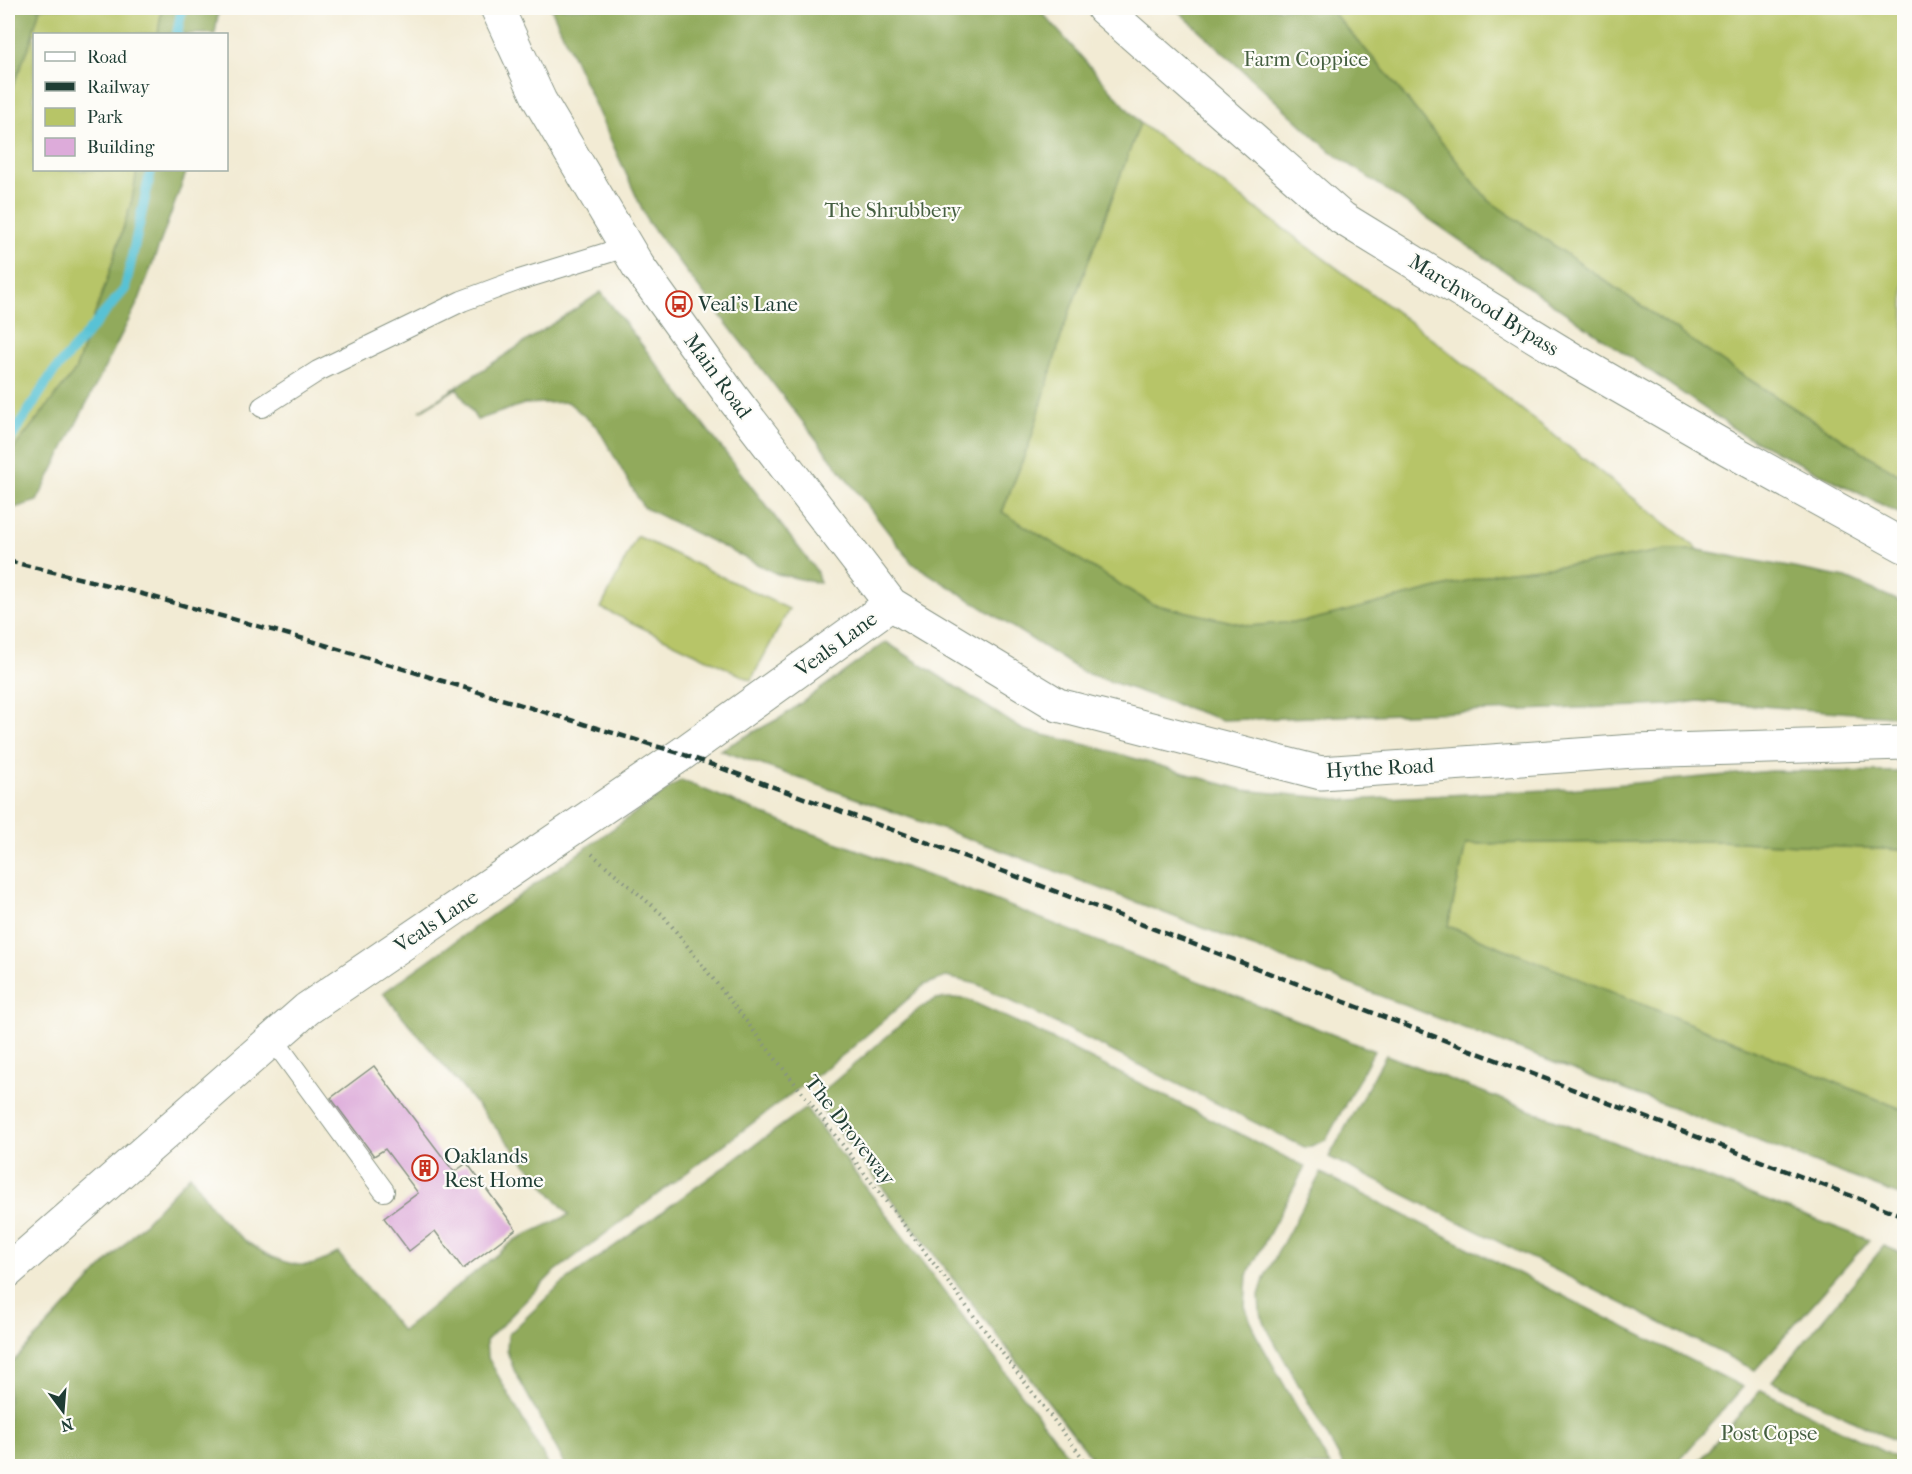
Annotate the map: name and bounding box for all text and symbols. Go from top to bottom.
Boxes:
legend [33,33,228,171]
text: Road [87,47,127,68]
park label: Farm Coppice [1244,47,1368,71]
text: Railway [87,77,151,98]
text: Park [87,107,124,128]
text: Building [87,137,155,158]
park label: The Shrubbery [824,198,962,222]
street label: Marchwood Bypass [1405,249,1564,361]
bus stop icon: Veal's Lane [664,289,694,319]
place label: Veal's Lane [697,292,798,316]
street label: Main Road [679,329,757,423]
street label: Veals Lane [789,606,882,682]
street label: Hythe Road [1325,753,1435,783]
street label: Veals Lane [389,884,482,958]
street label: The Droveway [800,1070,901,1190]
place label: Oaklands Rest Home [444,1144,544,1192]
building icon: Oaklands Rest Home [410,1153,440,1183]
north arrow [33,1381,93,1441]
text: N [58,1414,75,1436]
park label: Post Copse [1721,1421,1817,1445]

